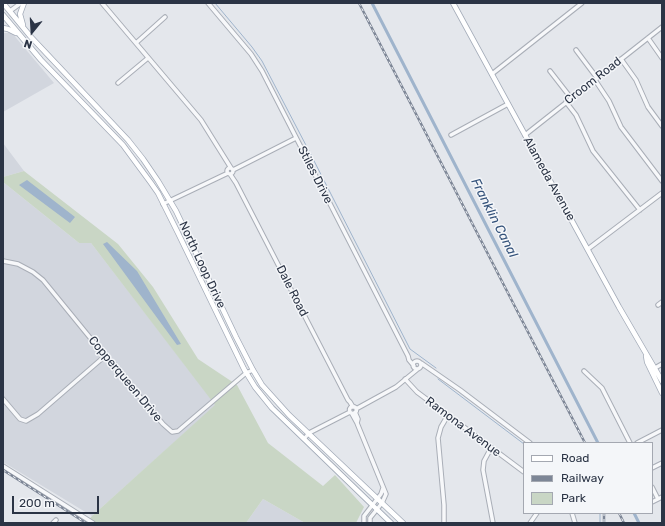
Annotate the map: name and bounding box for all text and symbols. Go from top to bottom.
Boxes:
north arrow [12,12,52,52]
text: N [22,36,34,51]
street label: Croom Road [562,54,624,108]
street label: Alameda Avenue [520,135,578,223]
street label: Stiles Drive [294,144,336,206]
water label: Franklin Canal [467,176,521,260]
street label: North Loop Drive [176,219,228,311]
street label: Dale Road [273,263,311,319]
street label: Copperqueen Drive [85,333,165,425]
street label: Ramona Avenue [422,394,504,460]
legend [523,442,653,514]
text: Road [561,451,589,465]
text: Railway [561,471,604,485]
scale bar [14,488,101,514]
text: Park [561,491,586,505]
text: 200 m [19,496,55,510]

